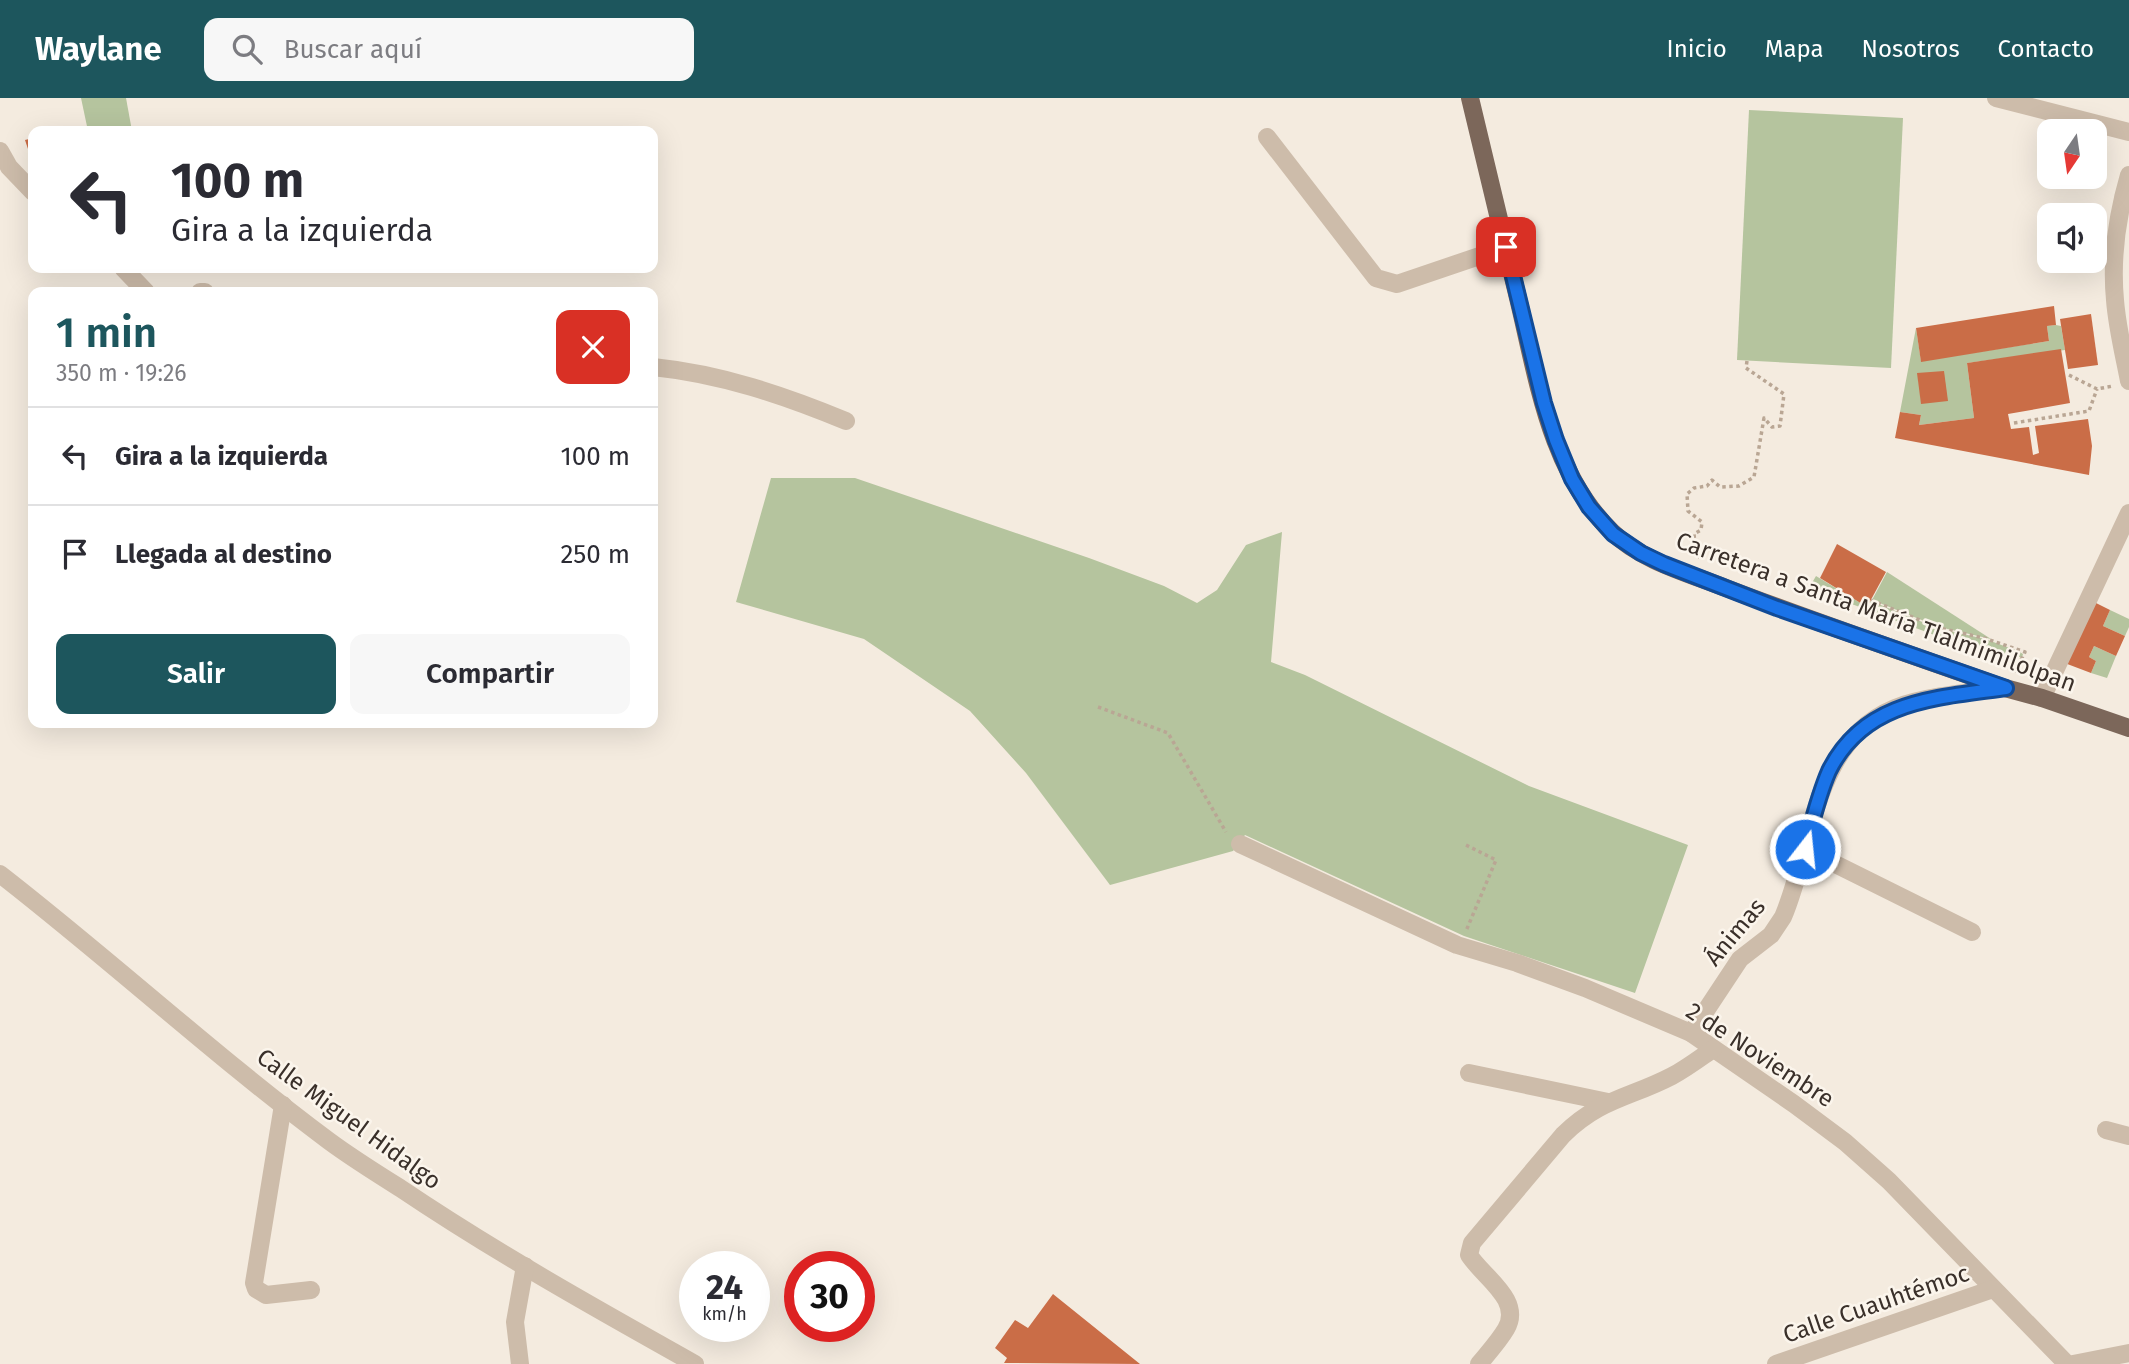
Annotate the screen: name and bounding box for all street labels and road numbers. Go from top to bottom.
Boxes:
street label: Carretera a Santa María Tlalmimilolpan [1672,526,2080,698]
street label: Ánimas [1698,892,1771,971]
street label: 2 de Noviembre [1681,997,1839,1113]
street label: Calle Miguel Hidalgo [251,1043,447,1195]
street label: Calle Cuauhtémoc [1779,1259,1973,1349]

